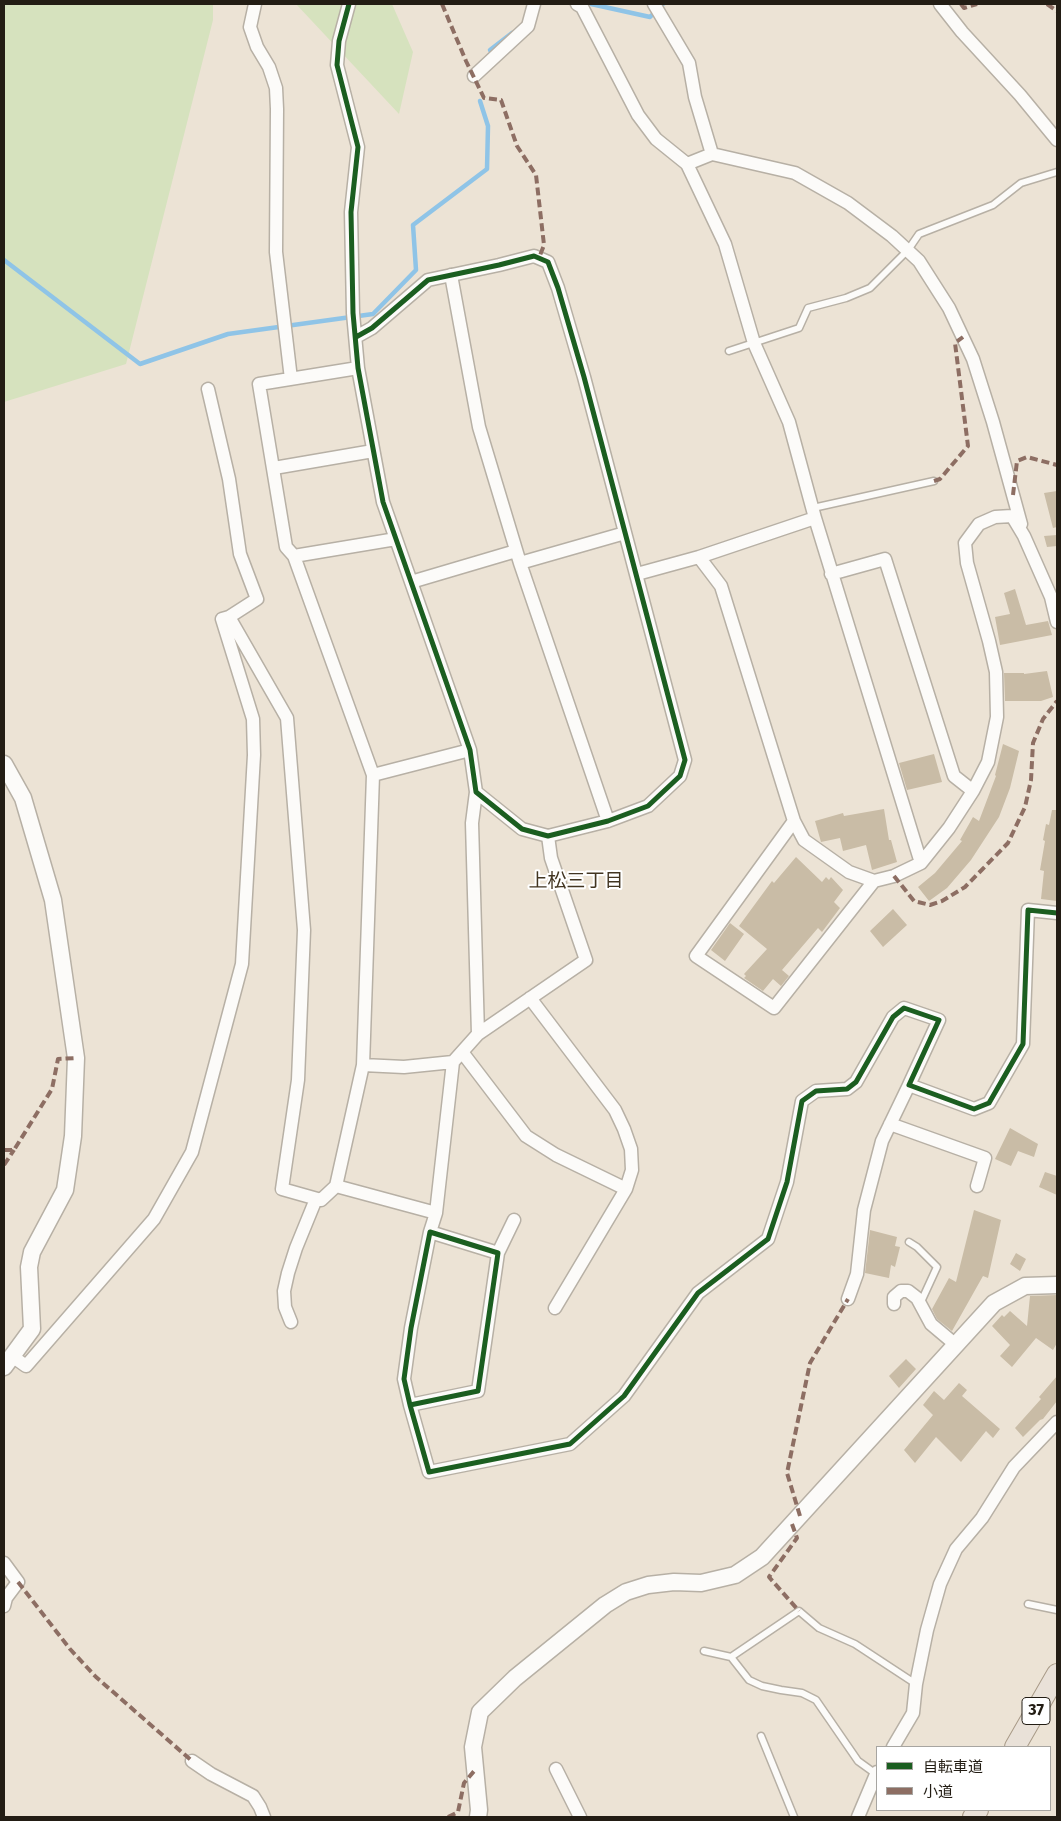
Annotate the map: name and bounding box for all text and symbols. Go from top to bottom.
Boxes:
district label: 上松三丁目 [529,871,623,893]
road number: 37 [1022,1698,1050,1724]
legend [876,1746,1051,1811]
text: 自転車道 [923,1758,983,1776]
text: 小道 [923,1783,953,1801]

